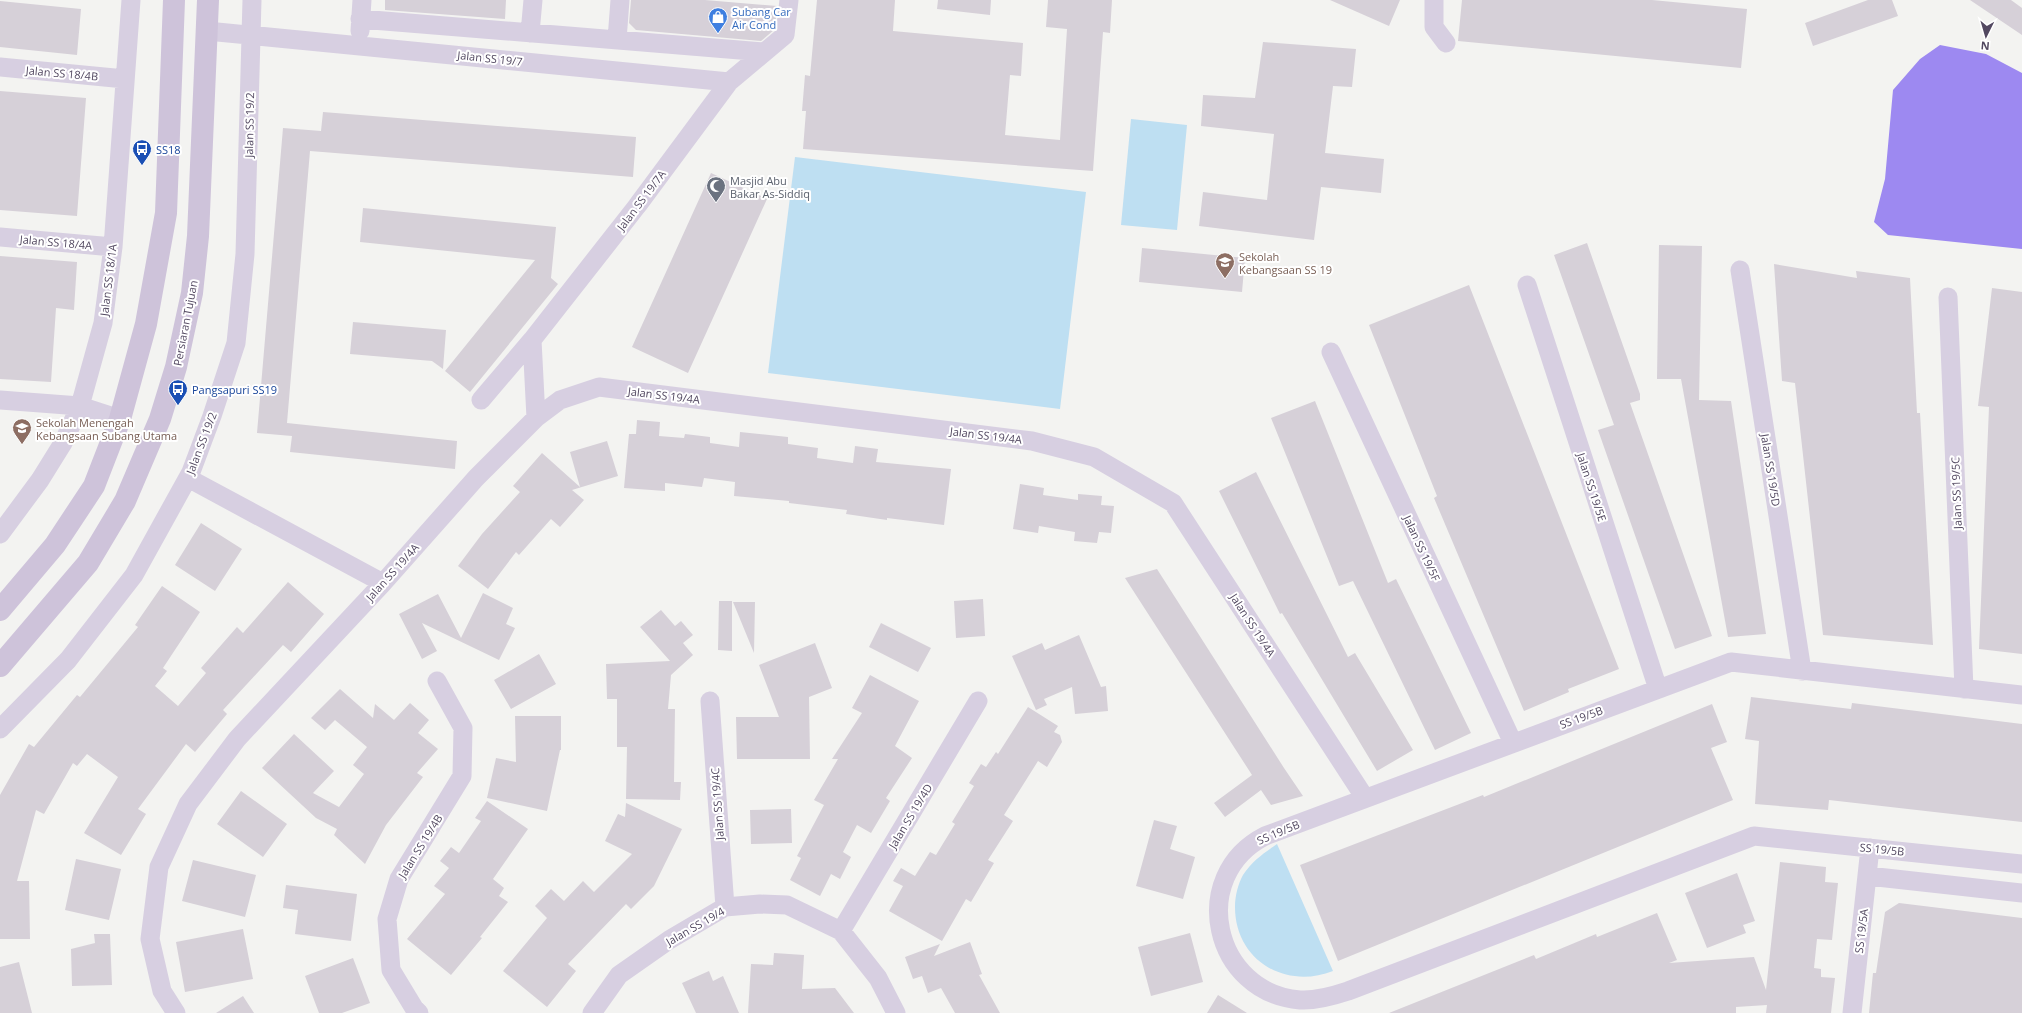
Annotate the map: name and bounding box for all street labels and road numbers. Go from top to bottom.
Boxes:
street label: Jalan SS 19/7 [456,47,523,69]
street label: Jalan SS 18/4B [24,62,99,84]
street label: Jalan SS 19/2 [241,92,257,159]
street label: Jalan SS 19/7A [613,167,669,234]
street label: Jalan SS 18/4A [18,231,93,253]
street label: Jalan SS 18/1A [96,243,120,318]
street label: Persiaran Tujuan [169,279,201,367]
street label: Jalan SS 19/4A [626,383,701,407]
street label: Jalan SS 19/2 [182,410,220,477]
street label: Jalan SS 19/4A [948,423,1023,447]
street label: Jalan SS 19/5D [1758,432,1784,507]
street label: Jalan SS 19/5E [1574,450,1610,523]
street label: Jalan SS 19/5C [1947,457,1965,530]
street label: Jalan SS 19/5F [1400,512,1444,584]
street label: Jalan SS 19/4A [362,540,422,605]
street label: Jalan SS 19/4A [1226,590,1279,659]
street label: SS 19/5B [1557,702,1605,732]
street label: Jalan SS 19/4C [707,767,727,842]
street label: Jalan SS 19/4D [884,781,935,852]
street label: Jalan SS 19/4B [394,811,446,882]
street label: SS 19/5B [1254,816,1302,848]
street label: SS 19/5B [1859,839,1905,859]
street label: Jalan SS 19/4 [662,903,728,949]
street label: SS 19/5A [1851,908,1871,954]

